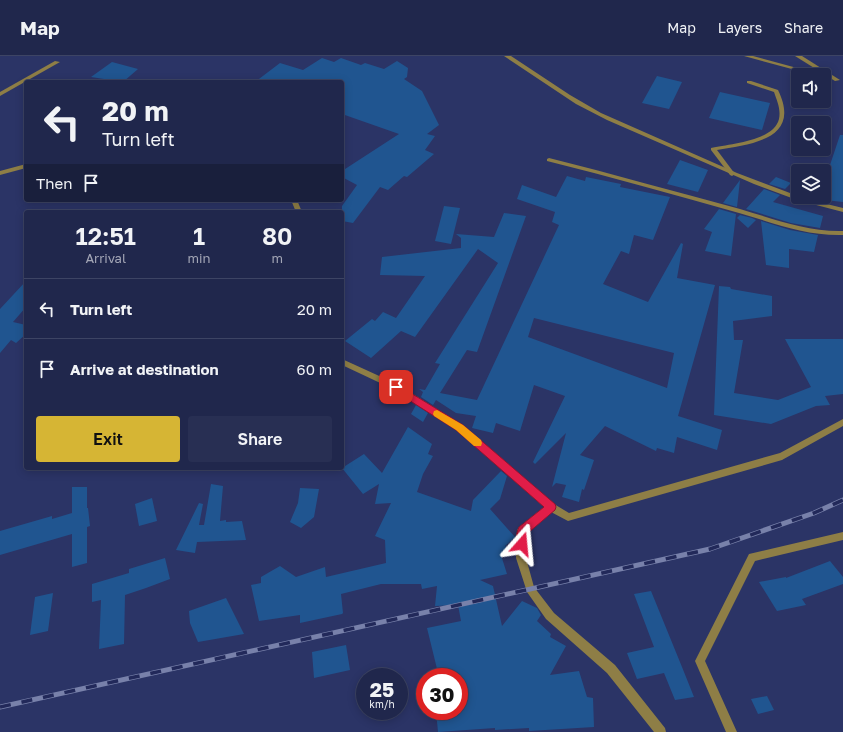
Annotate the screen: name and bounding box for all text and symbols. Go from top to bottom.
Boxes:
text: Map [20,16,60,39]
text: Map [667,19,696,36]
text: Layers [718,19,762,36]
text: Share [784,19,823,36]
map controls [791,68,831,204]
button: sound [791,68,831,108]
text: 20 m [102,94,169,127]
icon: left [36,96,88,148]
button: search [791,116,831,156]
text: Turn left [102,128,175,150]
button: layers [791,164,831,204]
icon: arrive [80,172,102,194]
text: Then [36,174,72,192]
text: 12:51 [76,221,136,250]
text: 1 [193,221,205,250]
text: 80 [262,221,292,250]
text: Arrival [85,250,126,266]
text: min [187,250,210,266]
text: m [271,250,283,266]
icon: left [36,298,58,320]
text: Turn left [70,300,132,318]
text: 20 m [297,300,332,318]
icon: arrive [36,358,58,380]
text: Arrive at destination [70,360,219,378]
text: 60 m [297,360,332,378]
pin [379,370,413,404]
icon: arrive [385,376,407,398]
button: Exit [36,416,180,462]
button: Share [188,416,332,462]
position arrow [501,523,543,565]
speed limit sign: 30 [416,668,468,720]
text: 25 [370,677,394,701]
text: km/h [369,698,395,710]

